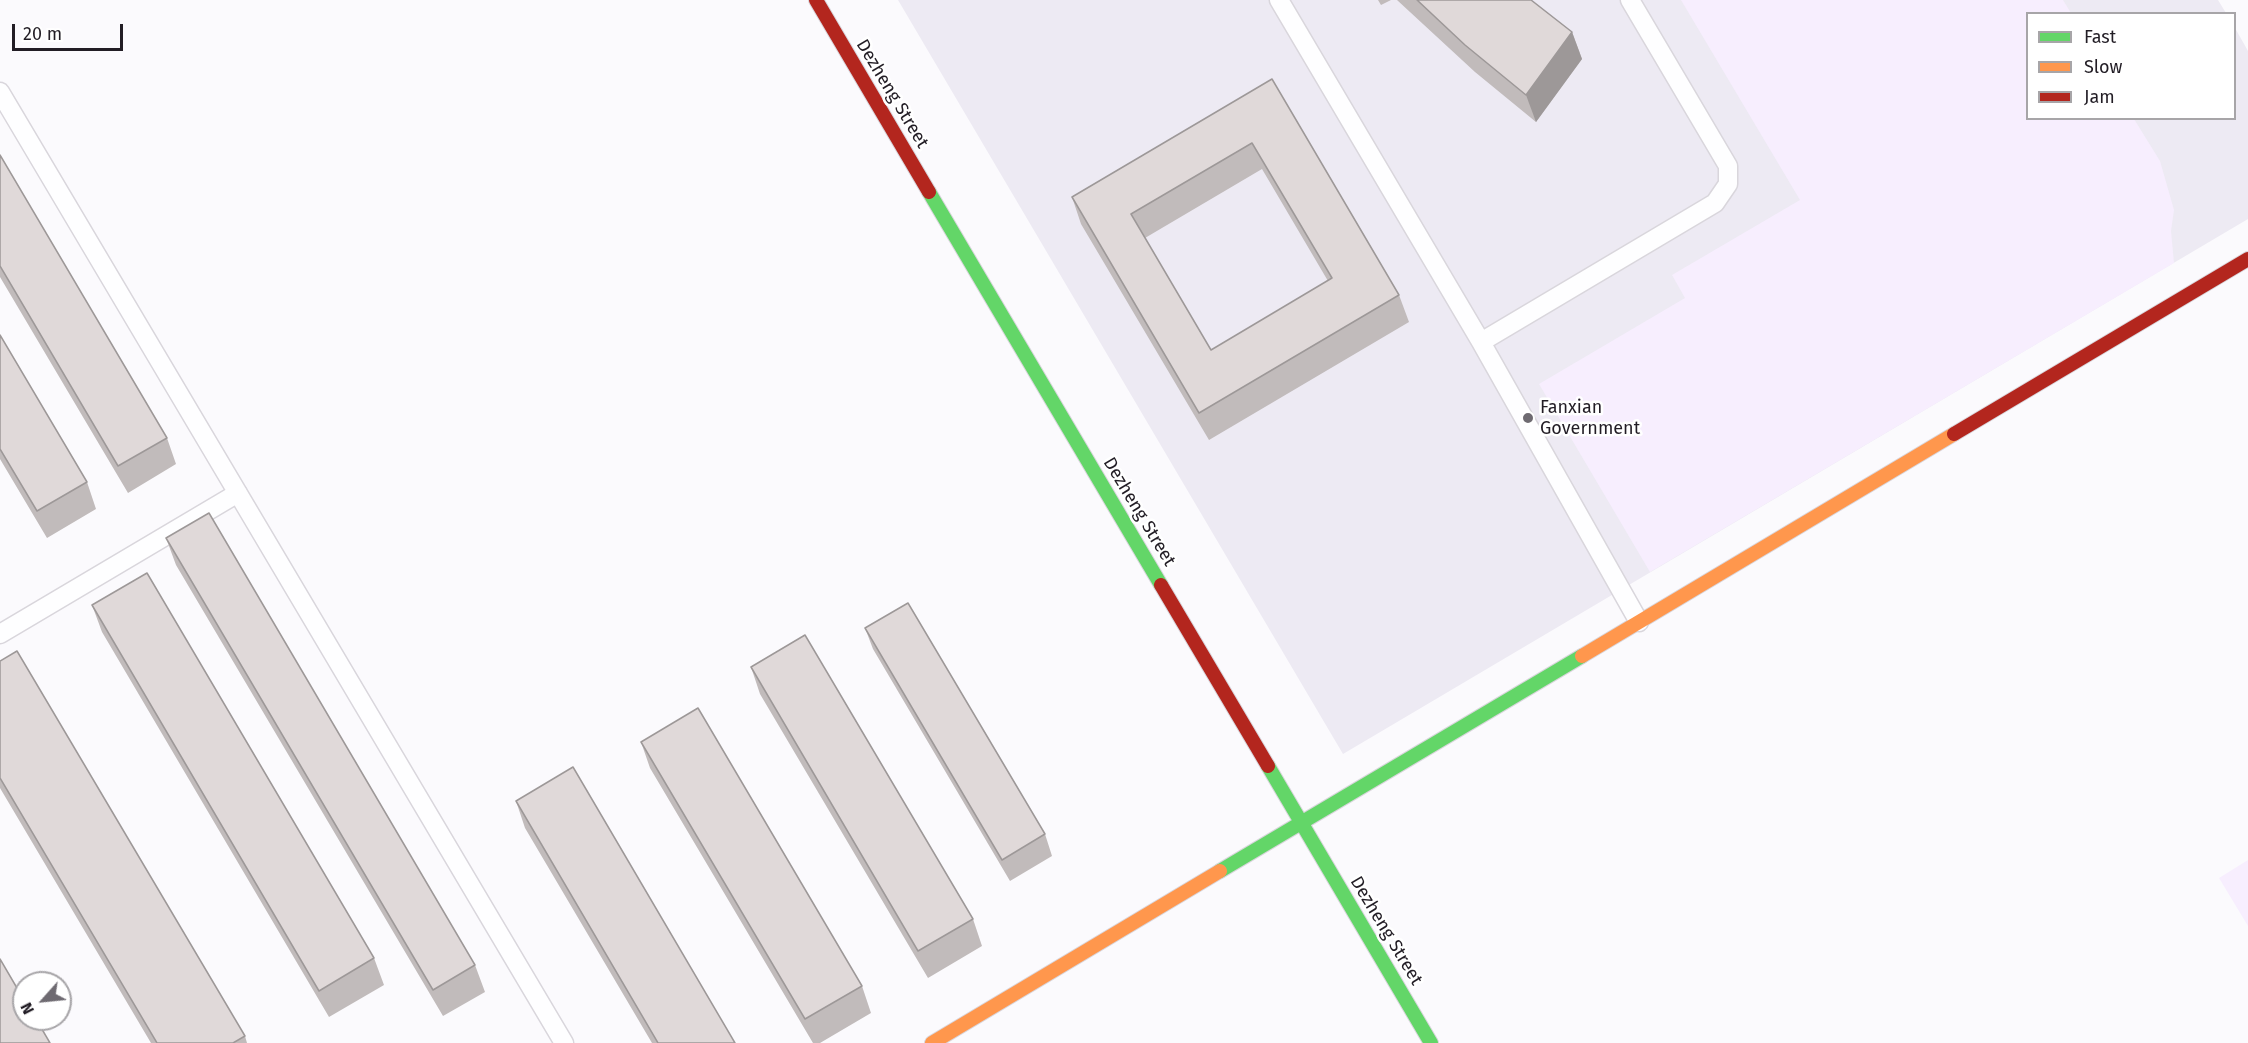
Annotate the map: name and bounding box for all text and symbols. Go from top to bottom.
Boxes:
scale bar [15,12,126,50]
legend [2026,12,2236,120]
text: 20 m [23,23,62,45]
text: Fast [2084,26,2116,48]
street label: Dezheng Street [851,36,933,152]
text: Slow [2084,56,2122,78]
text: Jam [2084,86,2115,108]
place label: Fanxian Government [1540,397,1640,440]
marker: Fanxian Government [1521,411,1535,425]
street label: Dezheng Street [1098,454,1180,570]
street label: Dezheng Street [1345,873,1427,989]
north arrow [12,971,72,1031]
text: N [16,999,38,1018]

